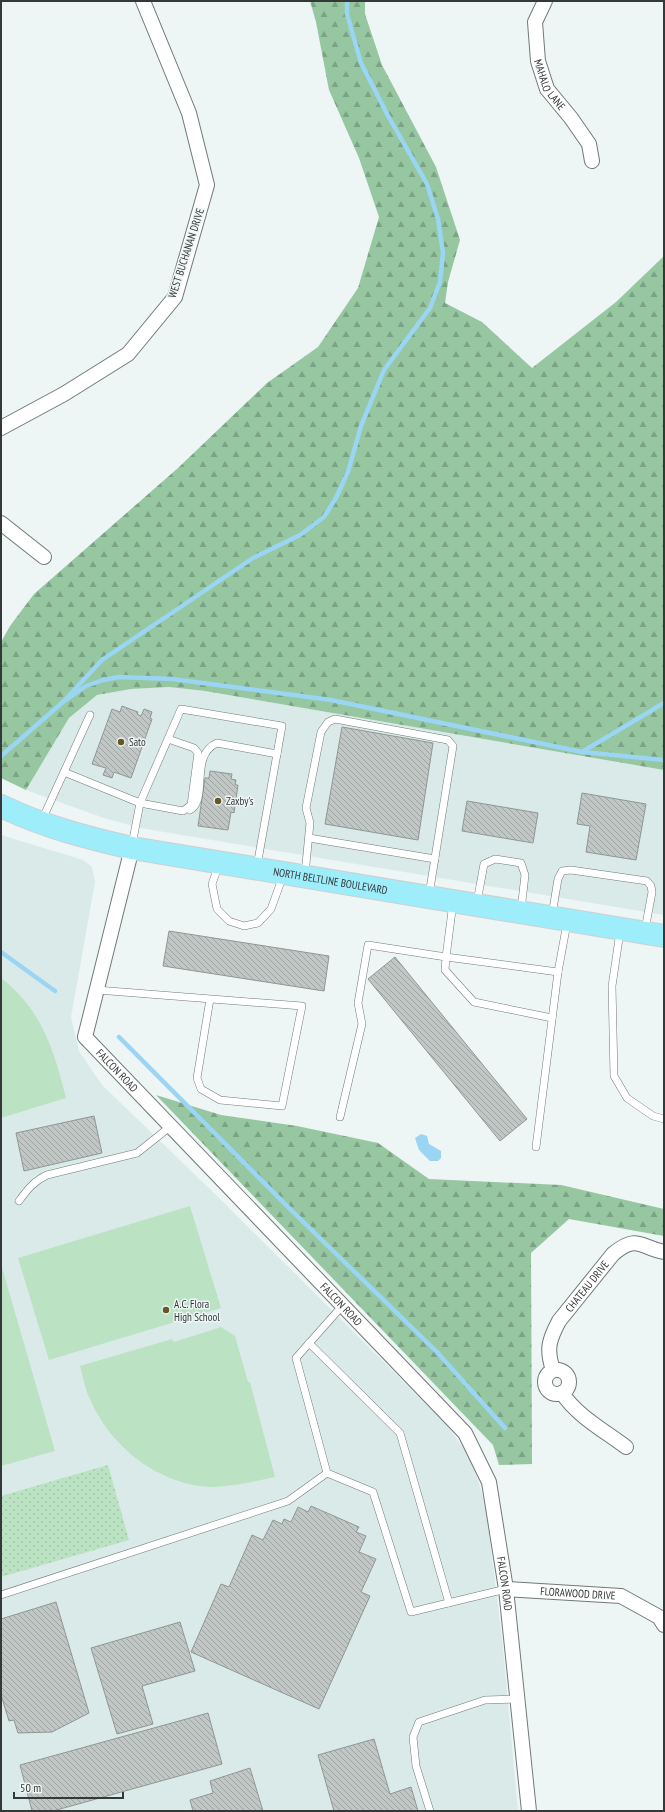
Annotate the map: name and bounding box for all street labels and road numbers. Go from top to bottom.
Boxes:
street label: MAHALO LANE [531,57,569,113]
street label: WEST BUCHANAN DRIVE [165,206,207,300]
street label: NORTH BELTLINE BOULEVARD [272,864,389,897]
street label: FALCON ROAD [93,1046,141,1095]
street label: CHATEAU DRIVE [562,1258,612,1315]
street label: FALCON ROAD [317,1280,365,1329]
street label: FALCON ROAD [494,1556,515,1612]
street label: FLORAWOOD DRIVE [540,1584,616,1603]

